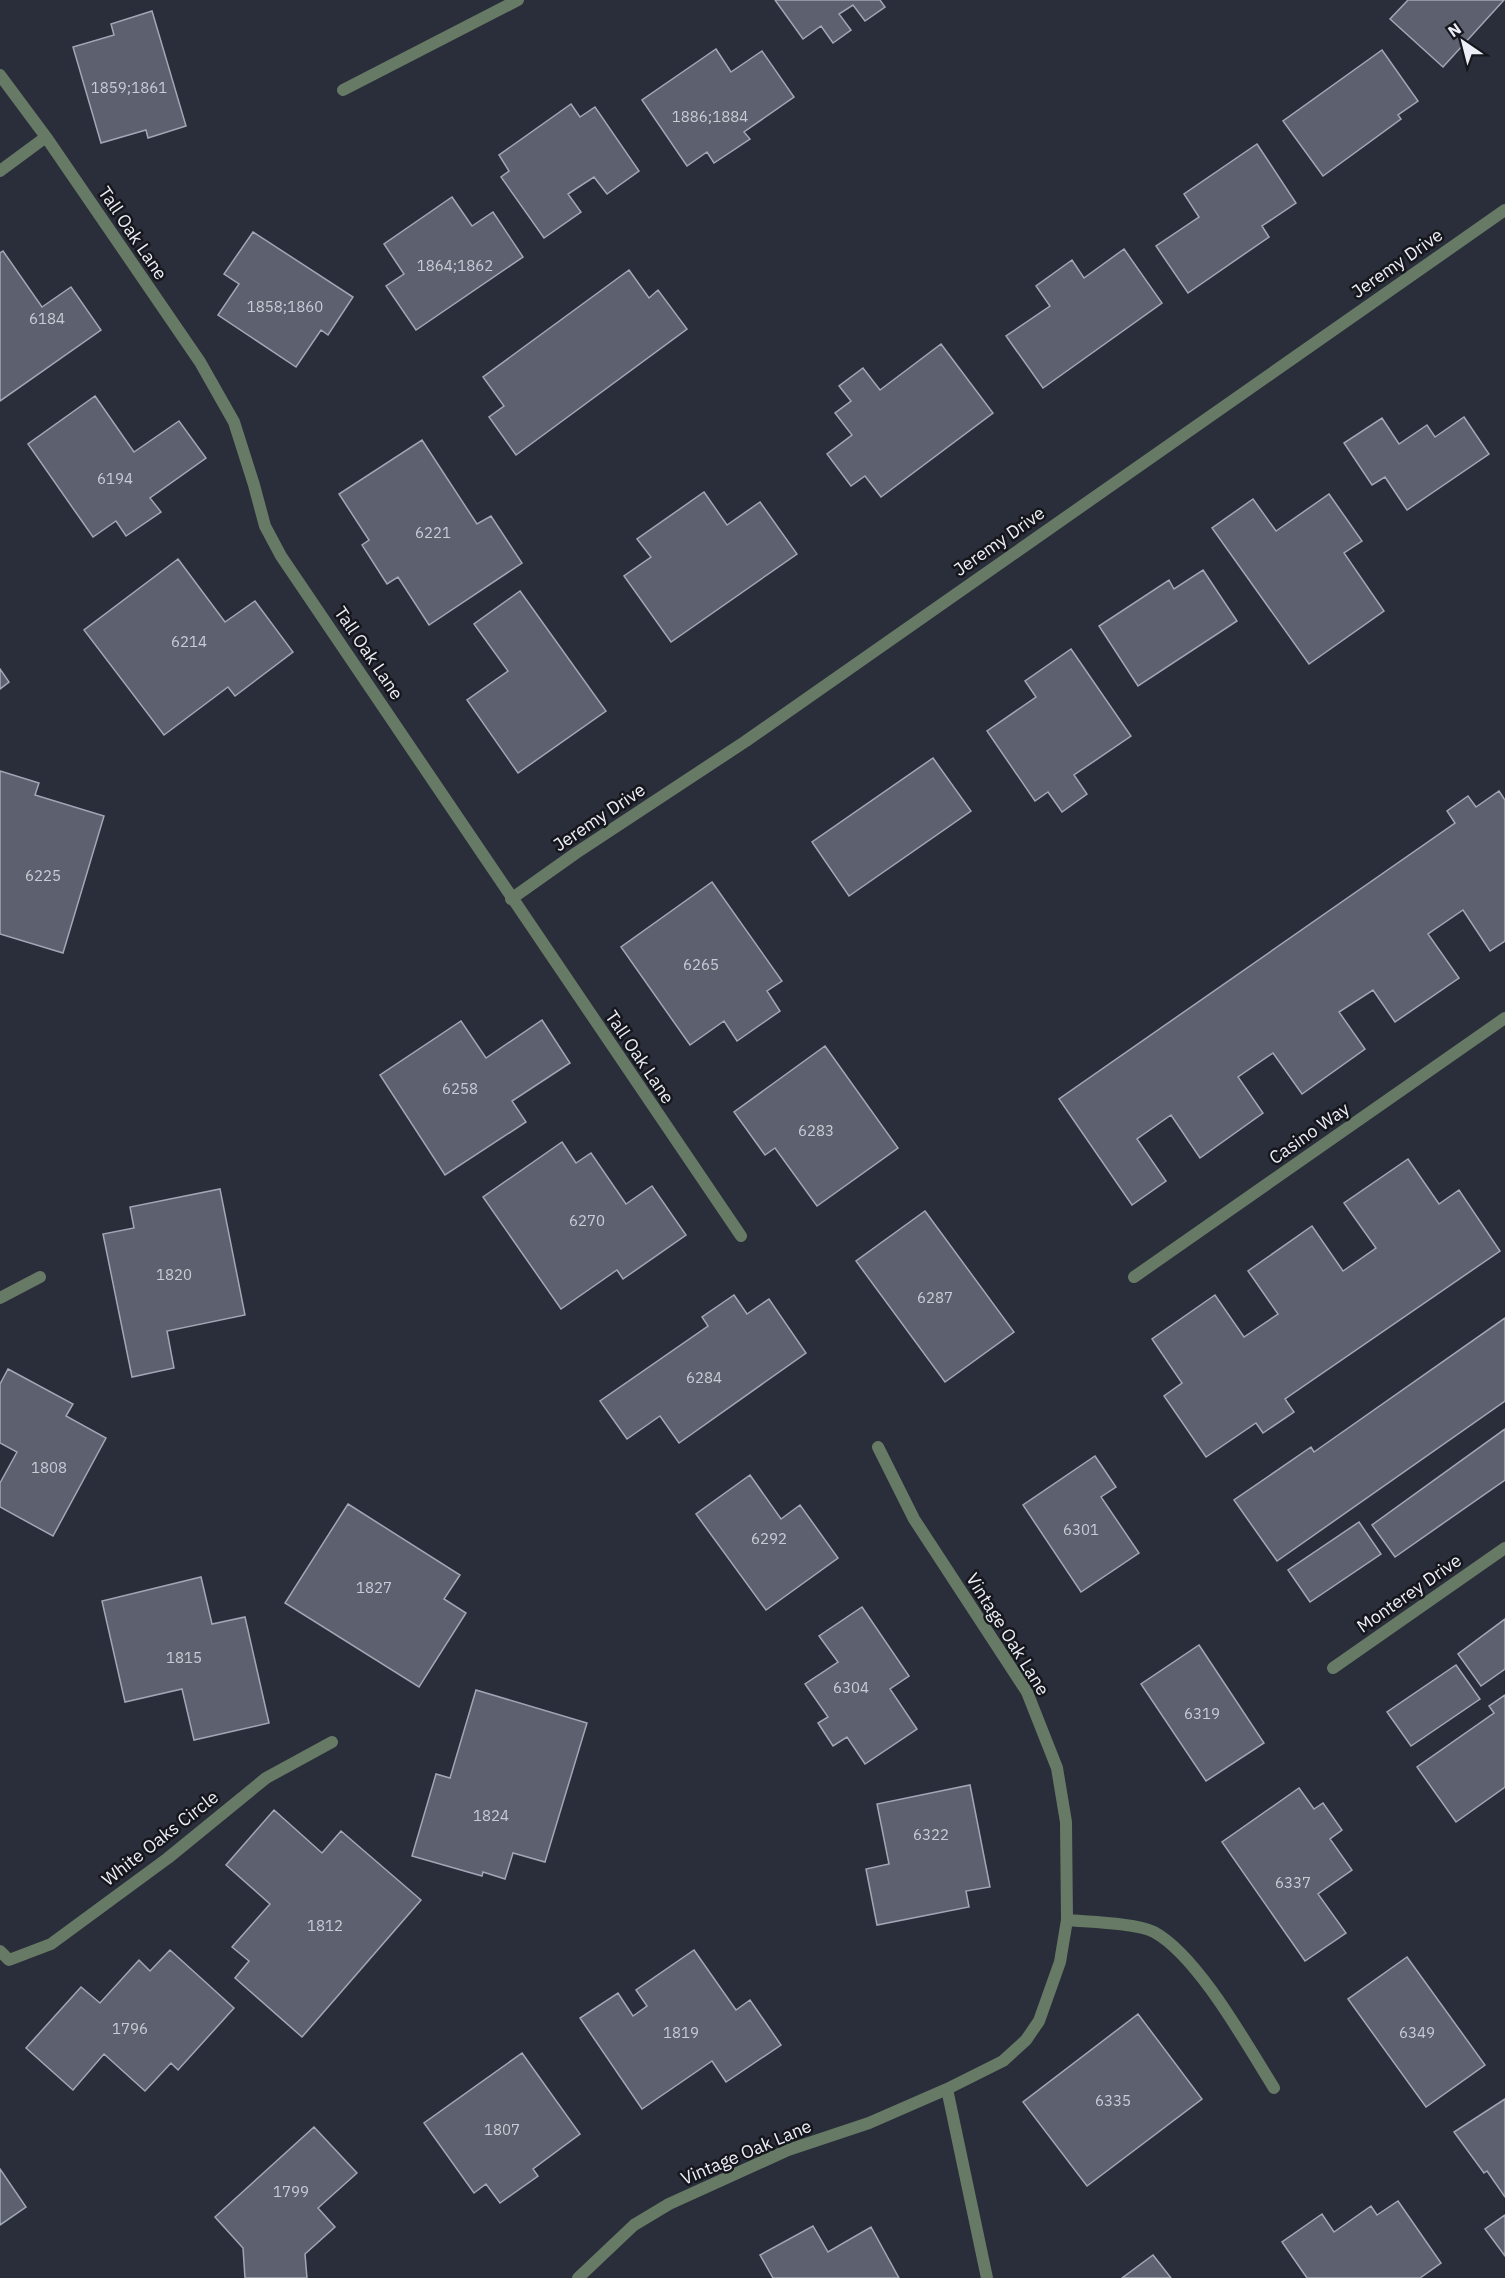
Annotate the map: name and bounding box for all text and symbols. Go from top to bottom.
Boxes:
north arrow [1433,12,1493,72]
text: N [1444,18,1465,41]
house number: 1859;1861 [91,78,167,97]
house number: 1886;1884 [672,107,748,126]
street label: Tall Oak Lane [93,182,173,284]
street label: Jeremy Drive [1347,223,1447,303]
house number: 1864;1862 [417,256,493,275]
house number: 1858;1860 [247,297,323,316]
house number: 6184 [29,309,65,328]
house number: 6194 [97,469,133,488]
street label: Jeremy Drive [949,501,1049,581]
house number: 6221 [415,523,451,542]
street label: Tall Oak Lane [329,602,409,704]
house number: 6214 [171,632,207,651]
street label: Jeremy Drive [549,778,649,856]
house number: 6225 [25,866,61,885]
house number: 6265 [683,955,719,974]
street label: Tall Oak Lane [600,1006,680,1108]
house number: 6258 [442,1079,478,1098]
street label: Casino Way [1264,1097,1354,1169]
house number: 6283 [798,1121,834,1140]
house number: 6270 [569,1211,605,1230]
house number: 1820 [156,1265,192,1284]
house number: 6287 [917,1288,953,1307]
house number: 6284 [686,1368,722,1387]
house number: 1808 [31,1458,67,1477]
house number: 6301 [1063,1520,1099,1539]
house number: 6292 [751,1529,787,1548]
street label: Monterey Drive [1352,1548,1466,1638]
street label: Vintage Oak Lane [961,1569,1055,1700]
house number: 1827 [356,1578,392,1597]
house number: 1815 [166,1648,202,1667]
house number: 6304 [833,1678,869,1697]
house number: 6319 [1184,1704,1220,1723]
street label: White Oaks Circle [97,1785,223,1891]
house number: 1824 [473,1806,509,1825]
house number: 6322 [913,1825,949,1844]
house number: 6337 [1275,1873,1311,1892]
house number: 1812 [307,1916,343,1935]
house number: 1796 [112,2019,148,2038]
house number: 1819 [663,2023,699,2042]
house number: 6349 [1399,2023,1435,2042]
house number: 6335 [1095,2091,1131,2110]
street label: Vintage Oak Lane [677,2114,815,2190]
house number: 1807 [484,2120,520,2139]
house number: 1799 [273,2182,309,2201]

